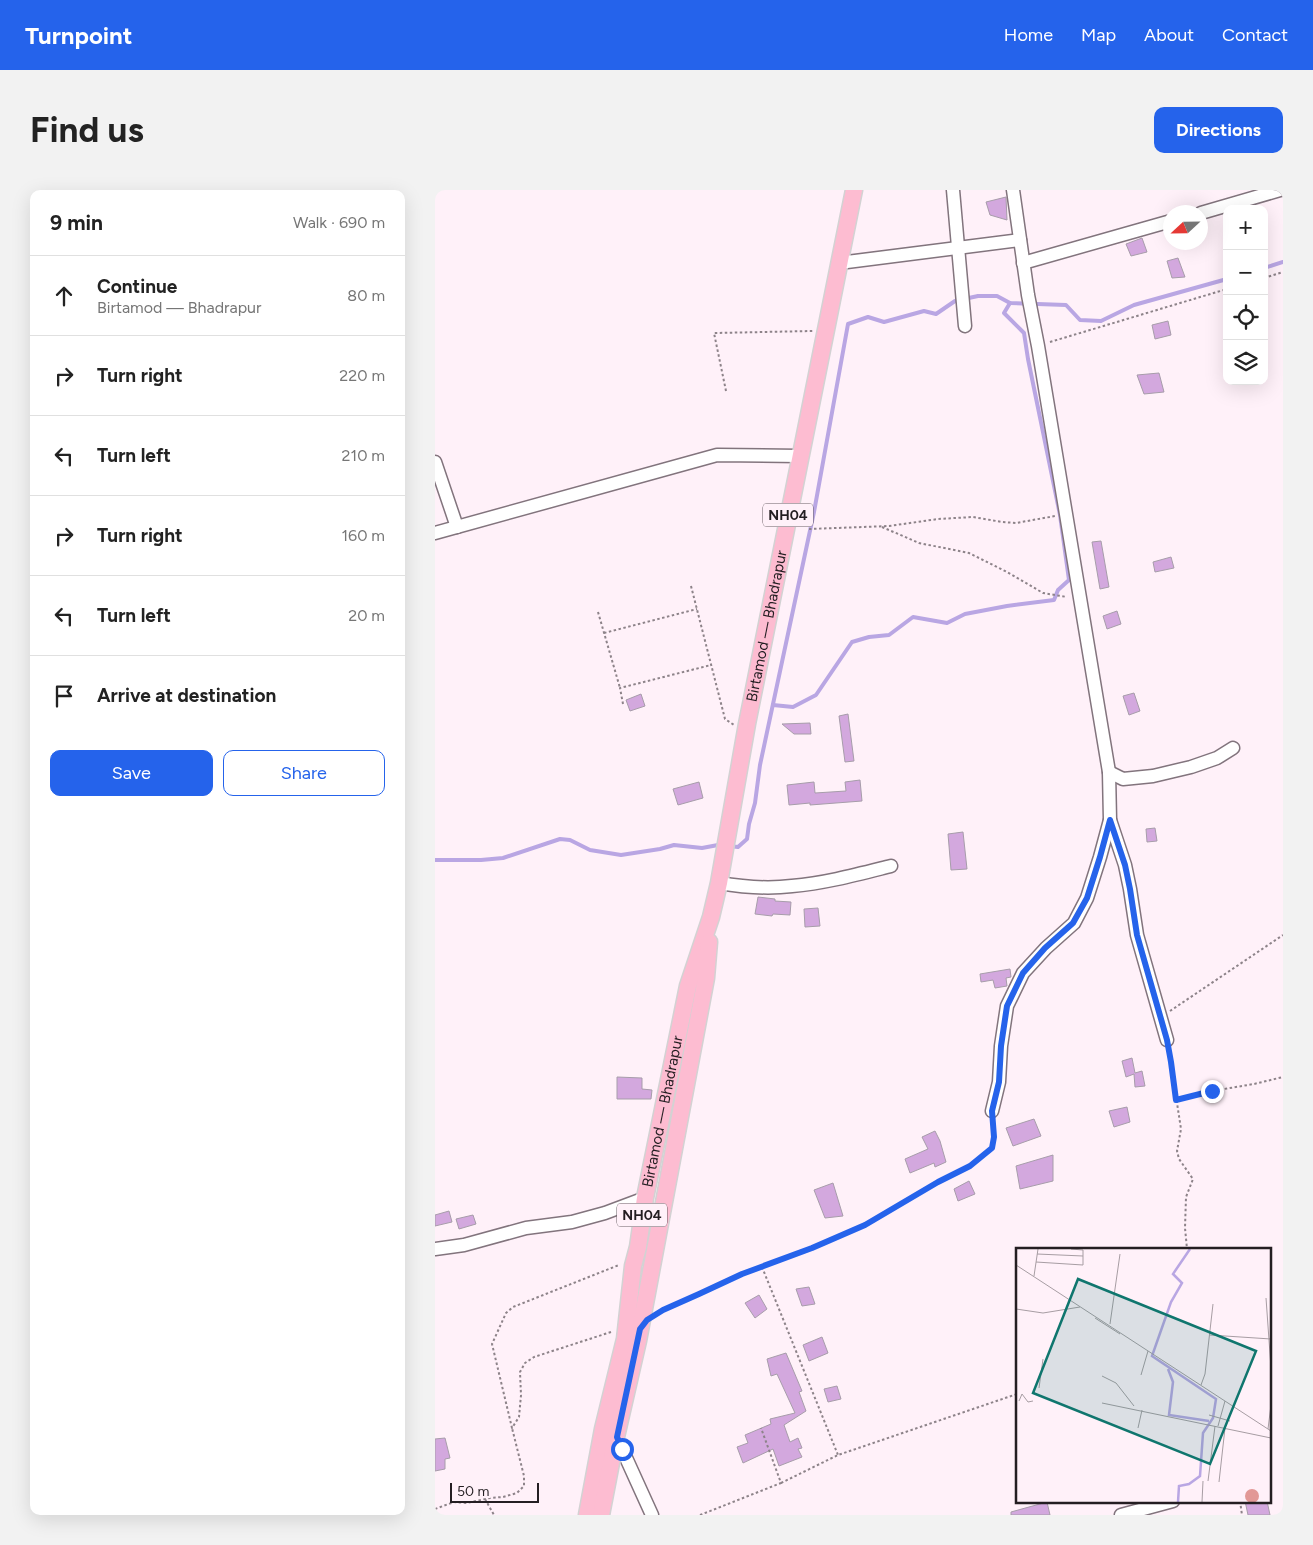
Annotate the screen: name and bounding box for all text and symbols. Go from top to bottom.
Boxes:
text: Turnpoint [25,21,132,50]
text: Home [1004,24,1053,46]
text: Map [1081,24,1116,46]
text: About [1144,24,1194,46]
text: Contact [1222,24,1288,46]
button: Directions [1154,107,1283,153]
text: Find us [30,109,144,151]
north arrow [1163,205,1208,250]
map controls [1223,205,1268,385]
button: + [1223,205,1268,250]
text: 9 min [50,210,103,235]
text: Walk · 690 m [293,213,385,232]
button: − [1223,250,1268,295]
text: Continue [97,275,177,298]
icon: ahead [50,282,78,310]
text: 80 m [347,286,385,305]
button: locate [1223,295,1268,340]
text: Birtamod — Bhadrapur [97,298,261,317]
button: layers [1223,340,1268,385]
icon: right [50,362,78,390]
text: Turn right [97,364,183,387]
text: 220 m [339,366,385,385]
icon: left [50,442,78,470]
text: Turn left [97,444,171,467]
text: 210 m [342,446,385,465]
road number: NH04 [763,504,813,526]
icon: right [50,522,78,550]
text: Turn right [97,524,183,547]
text: 160 m [342,526,385,545]
street label: Birtamod — Bhadrapur [743,549,791,703]
icon: left [50,602,78,630]
text: Turn left [97,604,171,627]
text: 20 m [348,606,385,625]
icon: arrive [50,682,78,710]
text: Arrive at destination [97,684,276,707]
button: Save [50,750,213,796]
button: Share [223,750,385,796]
street label: Birtamod — Bhadrapur [638,1034,687,1189]
route end [1201,1080,1224,1103]
road number: NH04 [617,1204,667,1226]
inset map [1016,1248,1271,1502]
route start [611,1438,634,1461]
scale bar [450,1480,539,1503]
text: 50 m [457,1483,489,1500]

